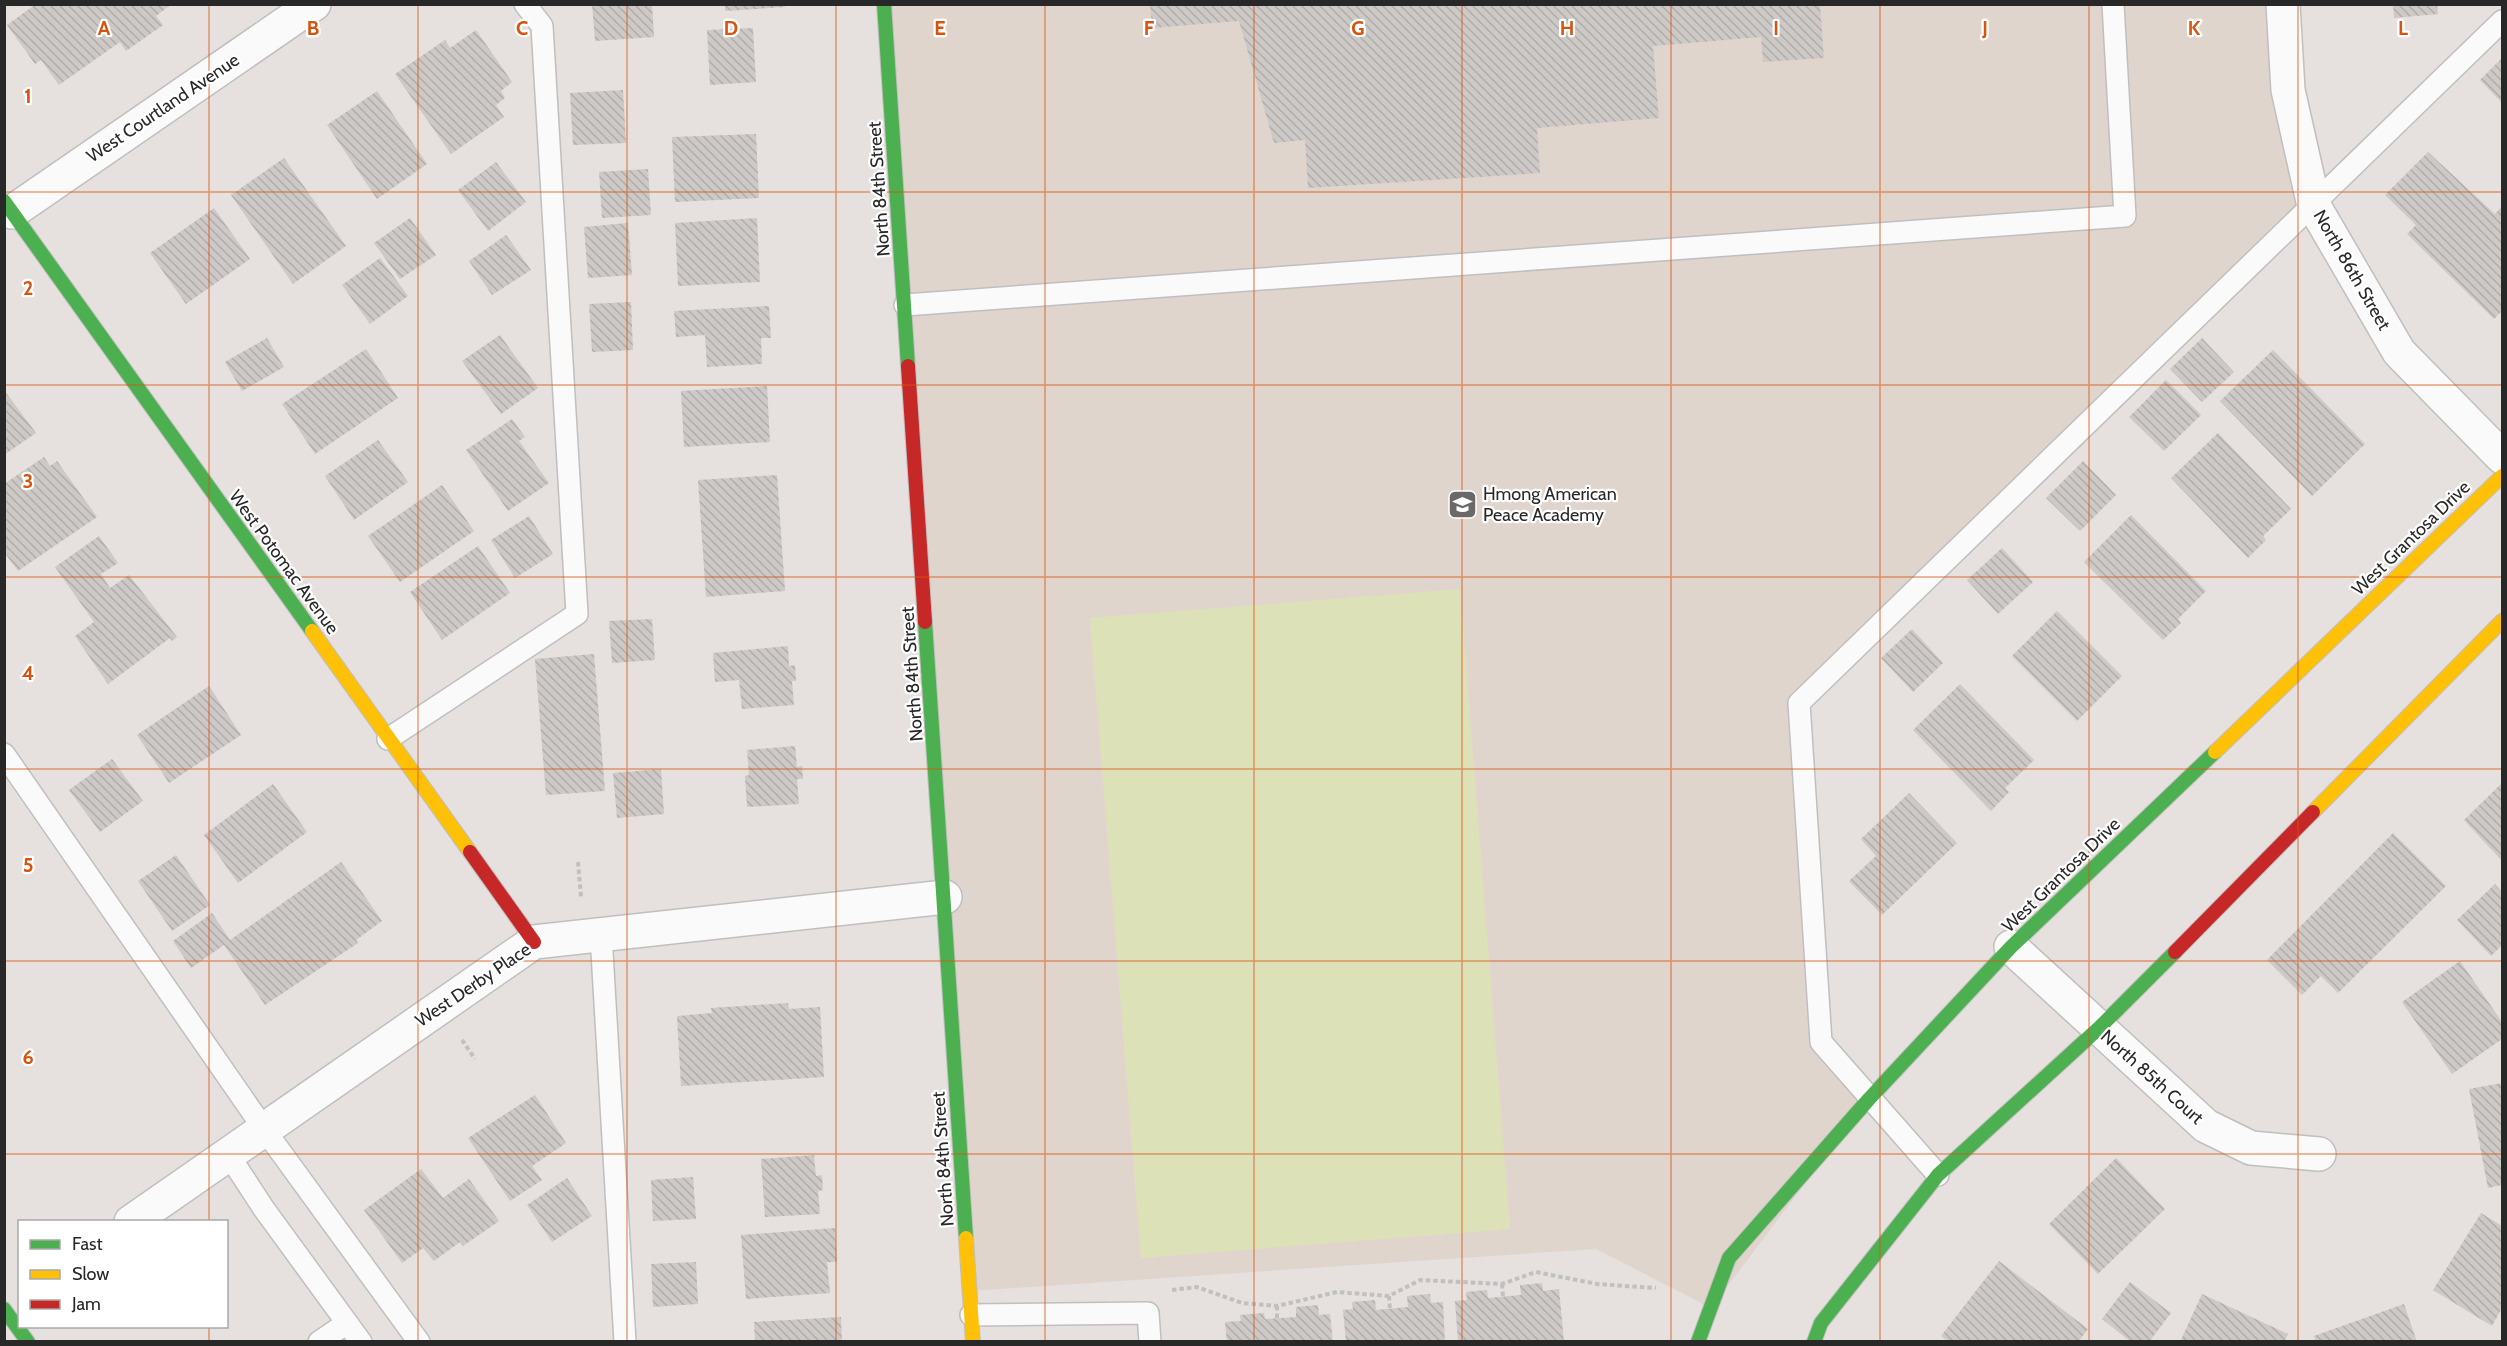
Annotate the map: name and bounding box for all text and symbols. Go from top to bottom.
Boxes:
text: A [98,16,111,40]
text: B [307,16,319,40]
text: C [516,16,528,40]
text: D [724,16,738,40]
text: E [934,16,946,40]
text: F [1144,16,1155,40]
text: G [1351,16,1365,40]
text: H [1560,16,1574,40]
text: I [1773,16,1779,40]
text: J [1981,16,1988,40]
text: K [2188,16,2201,40]
text: L [2398,16,2408,40]
street label: West Courtland Avenue [83,49,243,167]
text: 1 [24,84,32,108]
street label: North 84th Street [863,121,895,257]
street label: North 86th Street [2309,206,2395,334]
text: 2 [23,276,33,300]
text: 3 [23,469,33,493]
street label: West Grantosa Drive [2347,476,2475,600]
place label: Hmong American Peace Academy [1483,483,1617,526]
street label: West Potomac Avenue [224,486,344,638]
school or university icon: Hmong American Peace Academy [1446,488,1478,520]
street label: North 84th Street [896,606,928,742]
text: 4 [22,661,34,685]
street label: West Grantosa Drive [1997,813,2125,937]
text: 5 [23,853,33,877]
street label: West Derby Place [411,938,535,1032]
street label: North 85th Court [2096,1025,2208,1129]
text: 6 [22,1045,34,1069]
street label: North 84th Street [927,1091,959,1227]
legend [18,1220,228,1328]
text: Fast [72,1233,103,1255]
text: Slow [72,1263,109,1285]
text: Jam [71,1293,101,1315]

